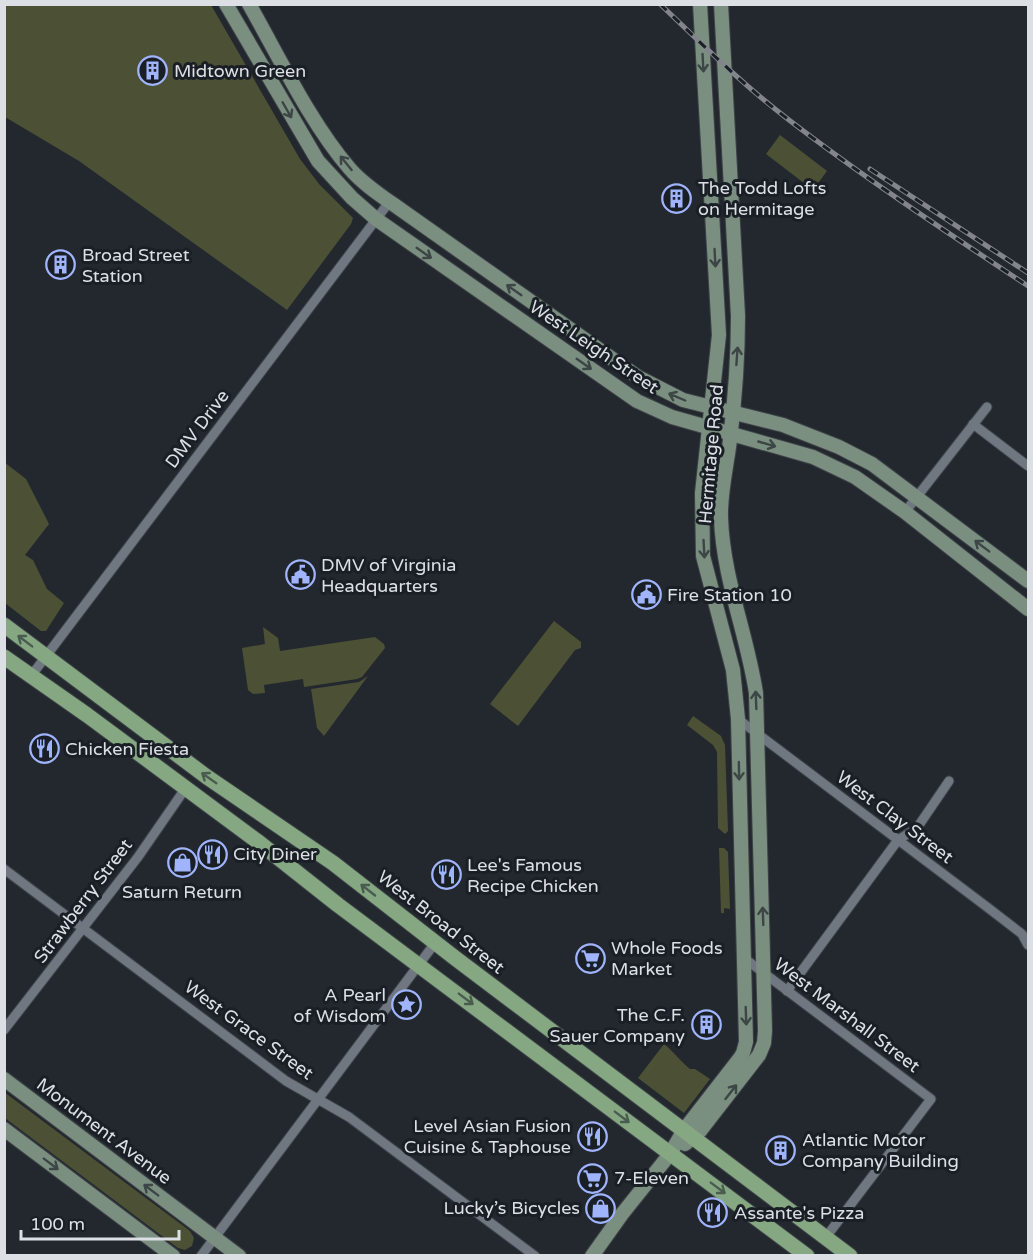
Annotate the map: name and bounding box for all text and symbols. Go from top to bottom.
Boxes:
one-way arrow [698,52,709,72]
building icon: Midtown Green [137,55,169,87]
place label: Midtown Green [174,60,306,82]
one-way arrow [281,101,293,118]
one-way arrow [339,156,353,171]
place label: The Todd Lofts on Hermitage [698,177,826,220]
building icon: The Todd Lofts on Hermitage [661,182,693,214]
place label: Broad Street Station [82,244,190,287]
one-way arrow [416,247,432,259]
one-way arrow [709,247,720,267]
building icon: Broad Street Station [45,249,77,281]
one-way arrow [507,284,523,296]
street label: West Leigh Street [525,296,663,398]
one-way arrow [732,346,743,366]
one-way arrow [576,358,592,370]
street label: Hermitage Road [694,383,728,525]
street label: DMV Drive [160,385,234,473]
one-way arrow [668,391,687,402]
one-way arrow [757,439,776,450]
one-way arrow [698,539,709,559]
one-way arrow [974,539,990,552]
place label: DMV of Virginia Headquarters [321,554,456,597]
public building icon: DMV of Virginia Headquarters [284,559,316,591]
public building icon: Fire Station 10 [630,579,662,611]
place label: Fire Station 10 [667,584,792,606]
one-way arrow [18,634,34,647]
one-way arrow [751,691,762,710]
restaurant icon: Chicken Fiesta [28,733,60,765]
place label: Chicken Fiesta [65,738,189,760]
one-way arrow [734,760,745,780]
street label: West Clay Street [832,766,958,868]
one-way arrow [201,772,218,784]
street label: Strawberry Street [29,834,137,967]
restaurant icon: City Diner [196,838,228,870]
place label: City Diner [233,843,317,865]
shop icon: Saturn Return [166,847,198,879]
place label: Lee's Famous Recipe Chicken [467,854,599,897]
restaurant icon: Lee's Famous Recipe Chicken [430,859,462,891]
street label: West Broad Street [373,866,509,979]
place label: Saturn Return [122,881,242,903]
one-way arrow [361,884,377,897]
one-way arrow [757,906,768,926]
place label: Whole Foods Market [611,937,723,980]
supermarket icon: Whole Foods Market [574,942,606,974]
street label: West Marshall Street [770,953,924,1077]
street label: West Grace Street [180,976,318,1084]
place label: A Pearl of Wisdom [294,984,386,1027]
place icon: A Pearl of Wisdom [391,989,423,1021]
one-way arrow [457,993,473,1006]
place label: The C.F. Sauer Company [550,1004,685,1047]
one-way arrow [740,1006,751,1026]
building icon: The C.F. Sauer Company [690,1009,722,1041]
street label: Monument Avenue [32,1073,176,1189]
one-way arrow [724,1084,737,1100]
one-way arrow [613,1110,629,1123]
place label: Level Asian Fusion Cuisine & Taphouse [404,1115,571,1158]
restaurant icon: Level Asian Fusion Cuisine & Taphouse [576,1120,608,1152]
place label: Atlantic Motor Company Building [802,1129,959,1172]
building icon: Atlantic Motor Company Building [765,1134,797,1166]
one-way arrow [43,1158,59,1170]
supermarket icon: 7-Eleven [577,1162,609,1194]
place label: 7-Eleven [614,1167,689,1189]
one-way arrow [709,1182,725,1195]
one-way arrow [143,1183,159,1196]
shop icon: Lucky’s Bicycles [585,1192,617,1224]
place label: Lucky’s Bicycles [443,1197,580,1219]
restaurant icon: Assante's Pizza [697,1197,729,1229]
place label: Assante's Pizza [734,1202,864,1224]
scale bar [21,1203,178,1241]
text: 100 m [30,1213,85,1235]

